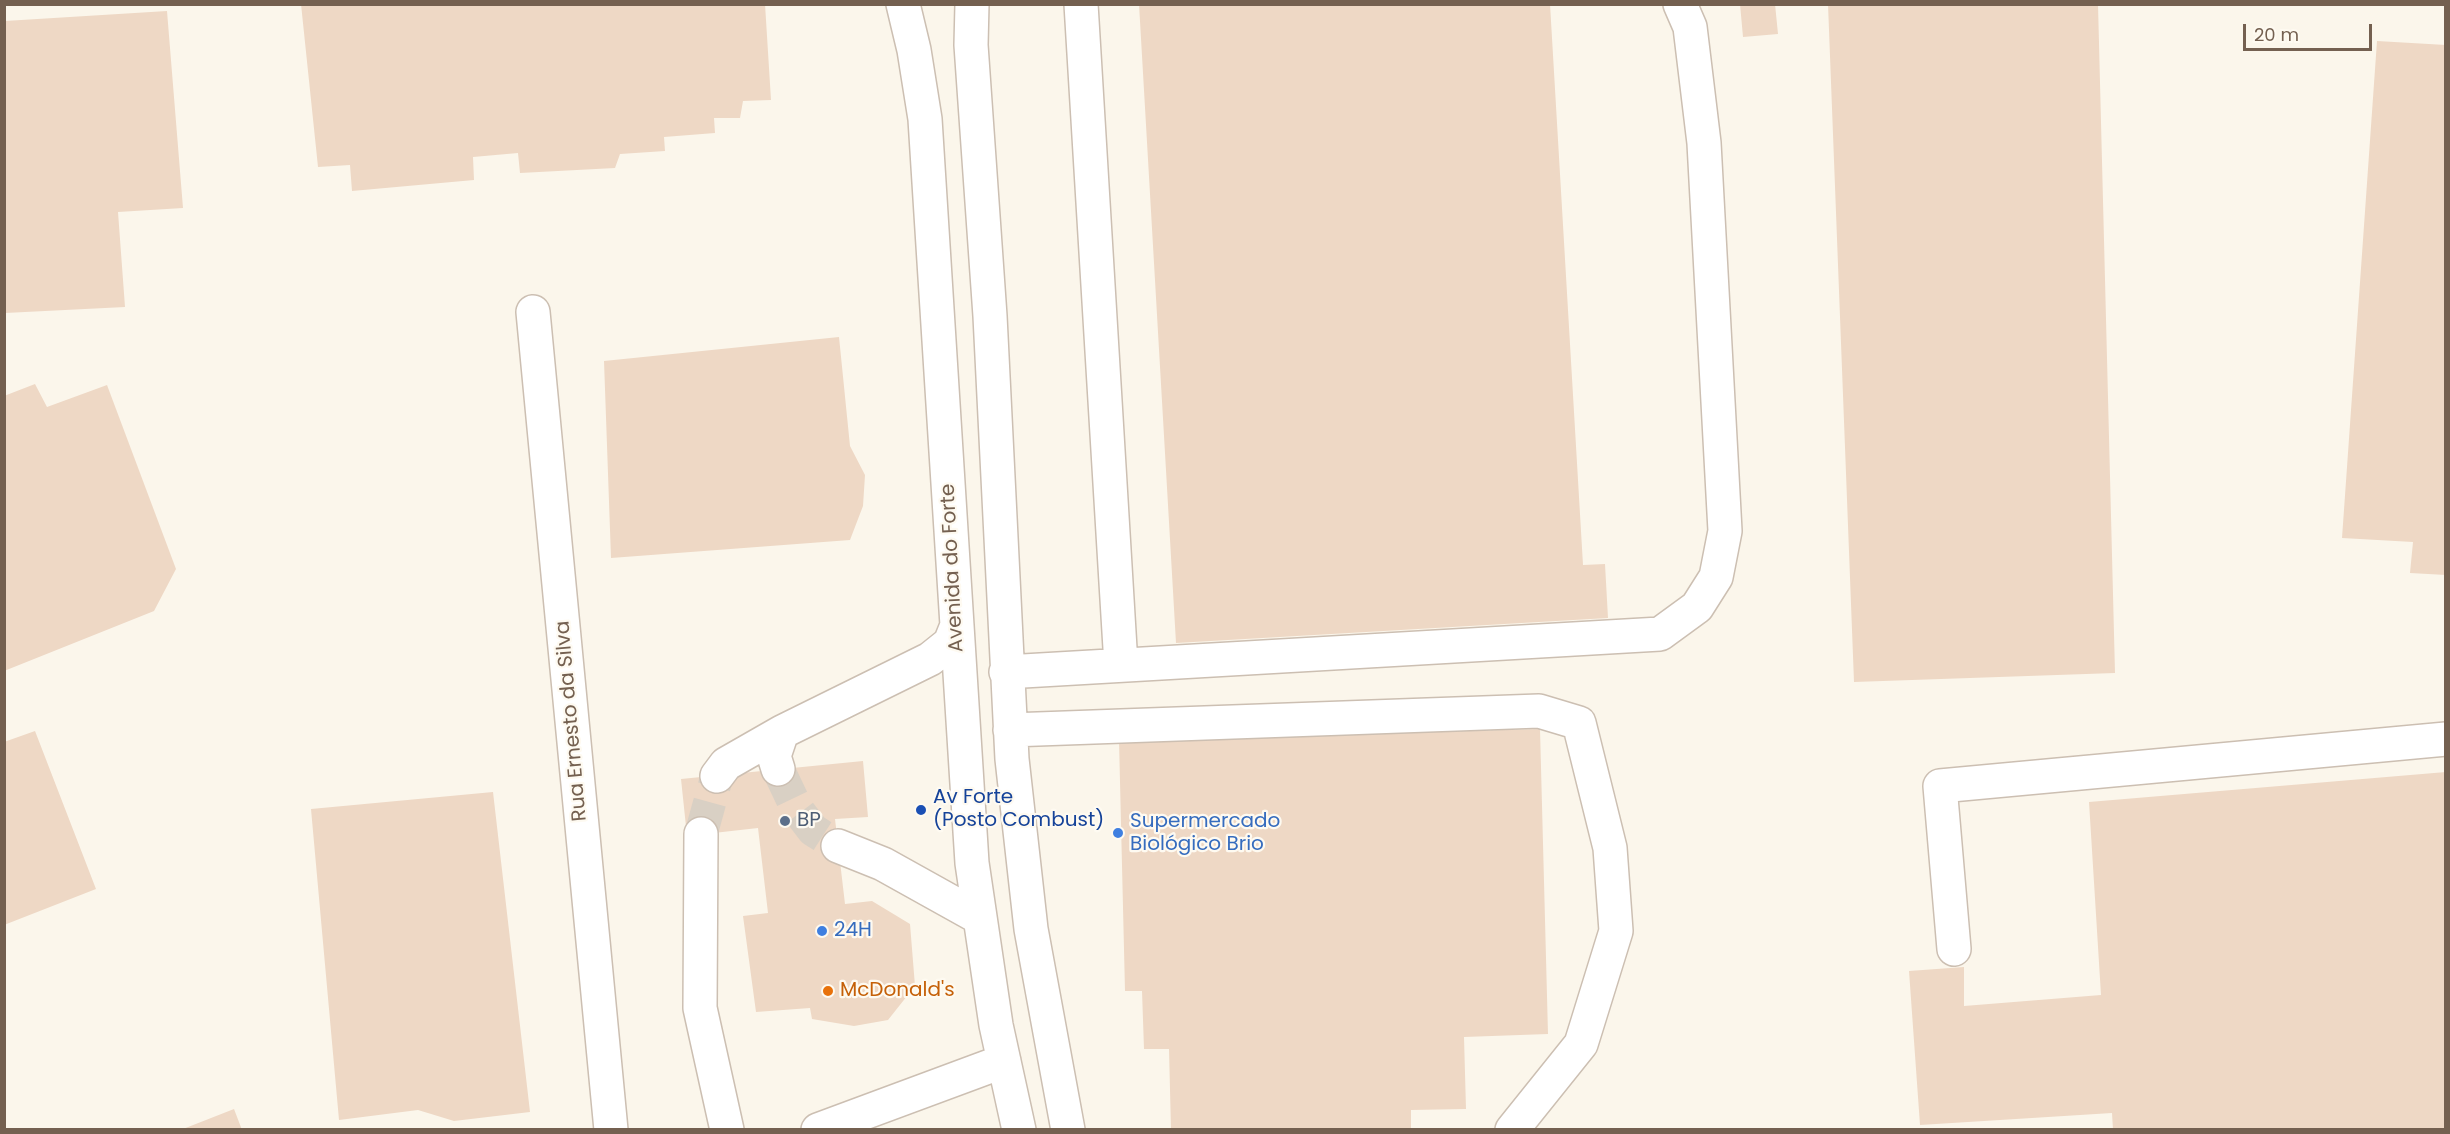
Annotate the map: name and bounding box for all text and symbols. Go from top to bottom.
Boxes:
scale bar [2246,12,2375,50]
text: 20 m [2254,22,2299,47]
street label: Avenida do Forte [937,483,969,653]
street label: Rua Ernesto da Silva [551,620,593,822]
place label: Av Forte (Posto Combust) [933,786,1104,833]
marker: Av Forte (Posto Combust) [914,803,928,817]
place label: BP [797,809,821,833]
place label: Supermercado Biológico Brio [1130,810,1280,857]
marker: BP [778,814,792,828]
marker: Supermercado Biológico Brio [1111,826,1125,840]
place label: 24H [834,919,872,943]
marker: 24H [815,924,829,938]
place label: McDonald's [840,979,955,1003]
marker: McDonald's [821,984,835,998]

